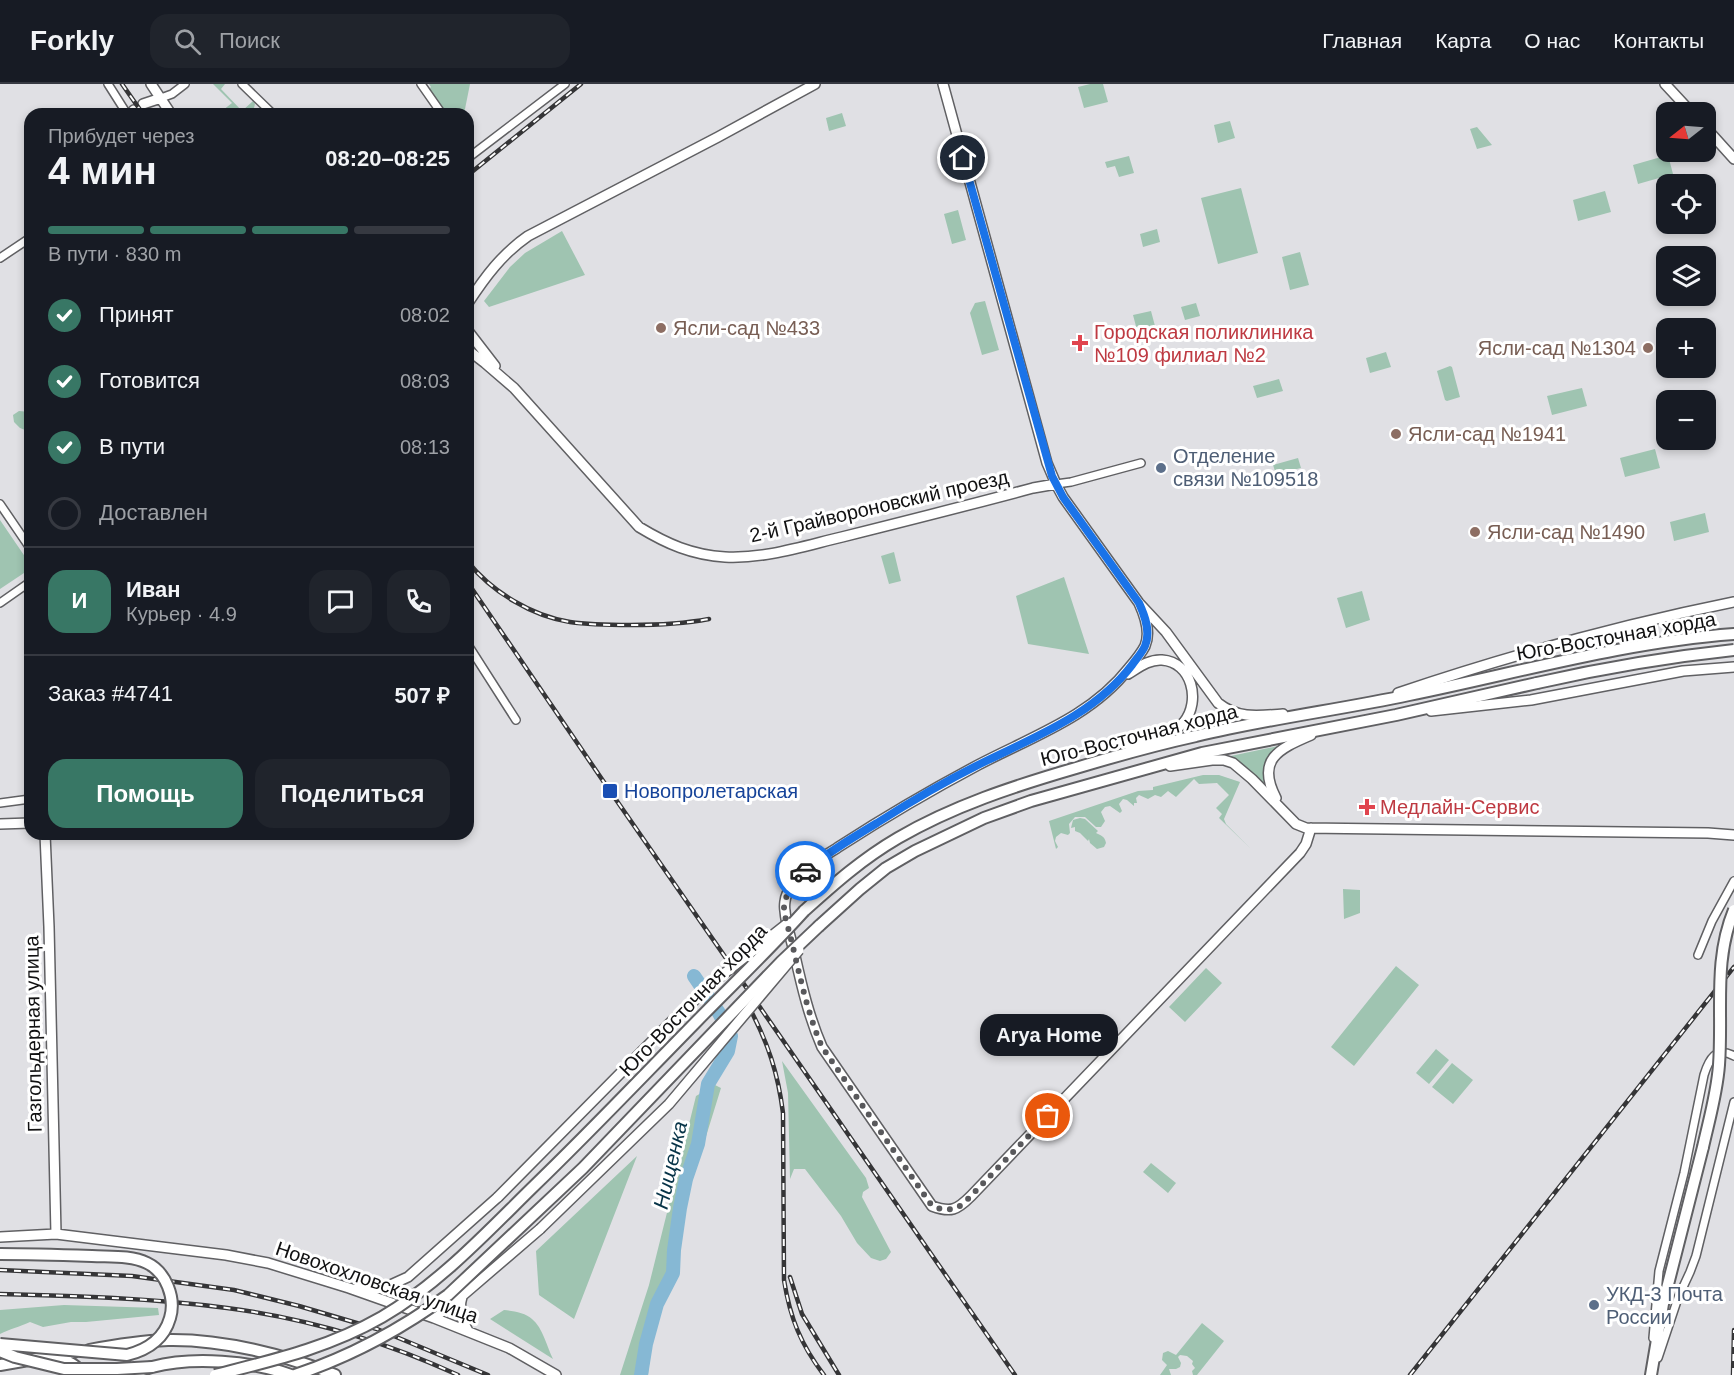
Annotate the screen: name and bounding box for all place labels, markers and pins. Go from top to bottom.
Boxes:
pin [937,132,988,183]
place label: Ясли-сад №433 [673,317,820,339]
marker: Ясли-сад №433 [654,321,668,335]
place label: Городская поликлиника №109 филиал №2 [1094,321,1314,366]
marker: Городская поликлиника №109 филиал №2 [1071,334,1089,352]
place label: Ясли-сад №1304 [1478,337,1636,359]
marker: Ясли-сад №1304 [1641,341,1655,355]
place label: Ясли-сад №1941 [1408,423,1566,445]
marker: Ясли-сад №1941 [1389,427,1403,441]
place label: Отделение связи №109518 [1173,445,1318,490]
marker: Отделение связи №109518 [1154,461,1168,475]
place label: Ясли-сад №1490 [1487,521,1645,543]
marker: Ясли-сад №1490 [1468,525,1482,539]
place label: Новопролетарская [624,780,798,802]
marker: Новопролетарская [601,782,619,800]
place label: Медлайн-Сервис [1380,796,1539,818]
marker: Медлайн-Сервис [1358,798,1376,816]
callout: Arya Home [979,1014,1117,1056]
pin [1022,1090,1073,1141]
place label: УКД-3 Почта России [1606,1283,1724,1328]
marker: УКД-3 Почта России [1587,1298,1601,1312]

